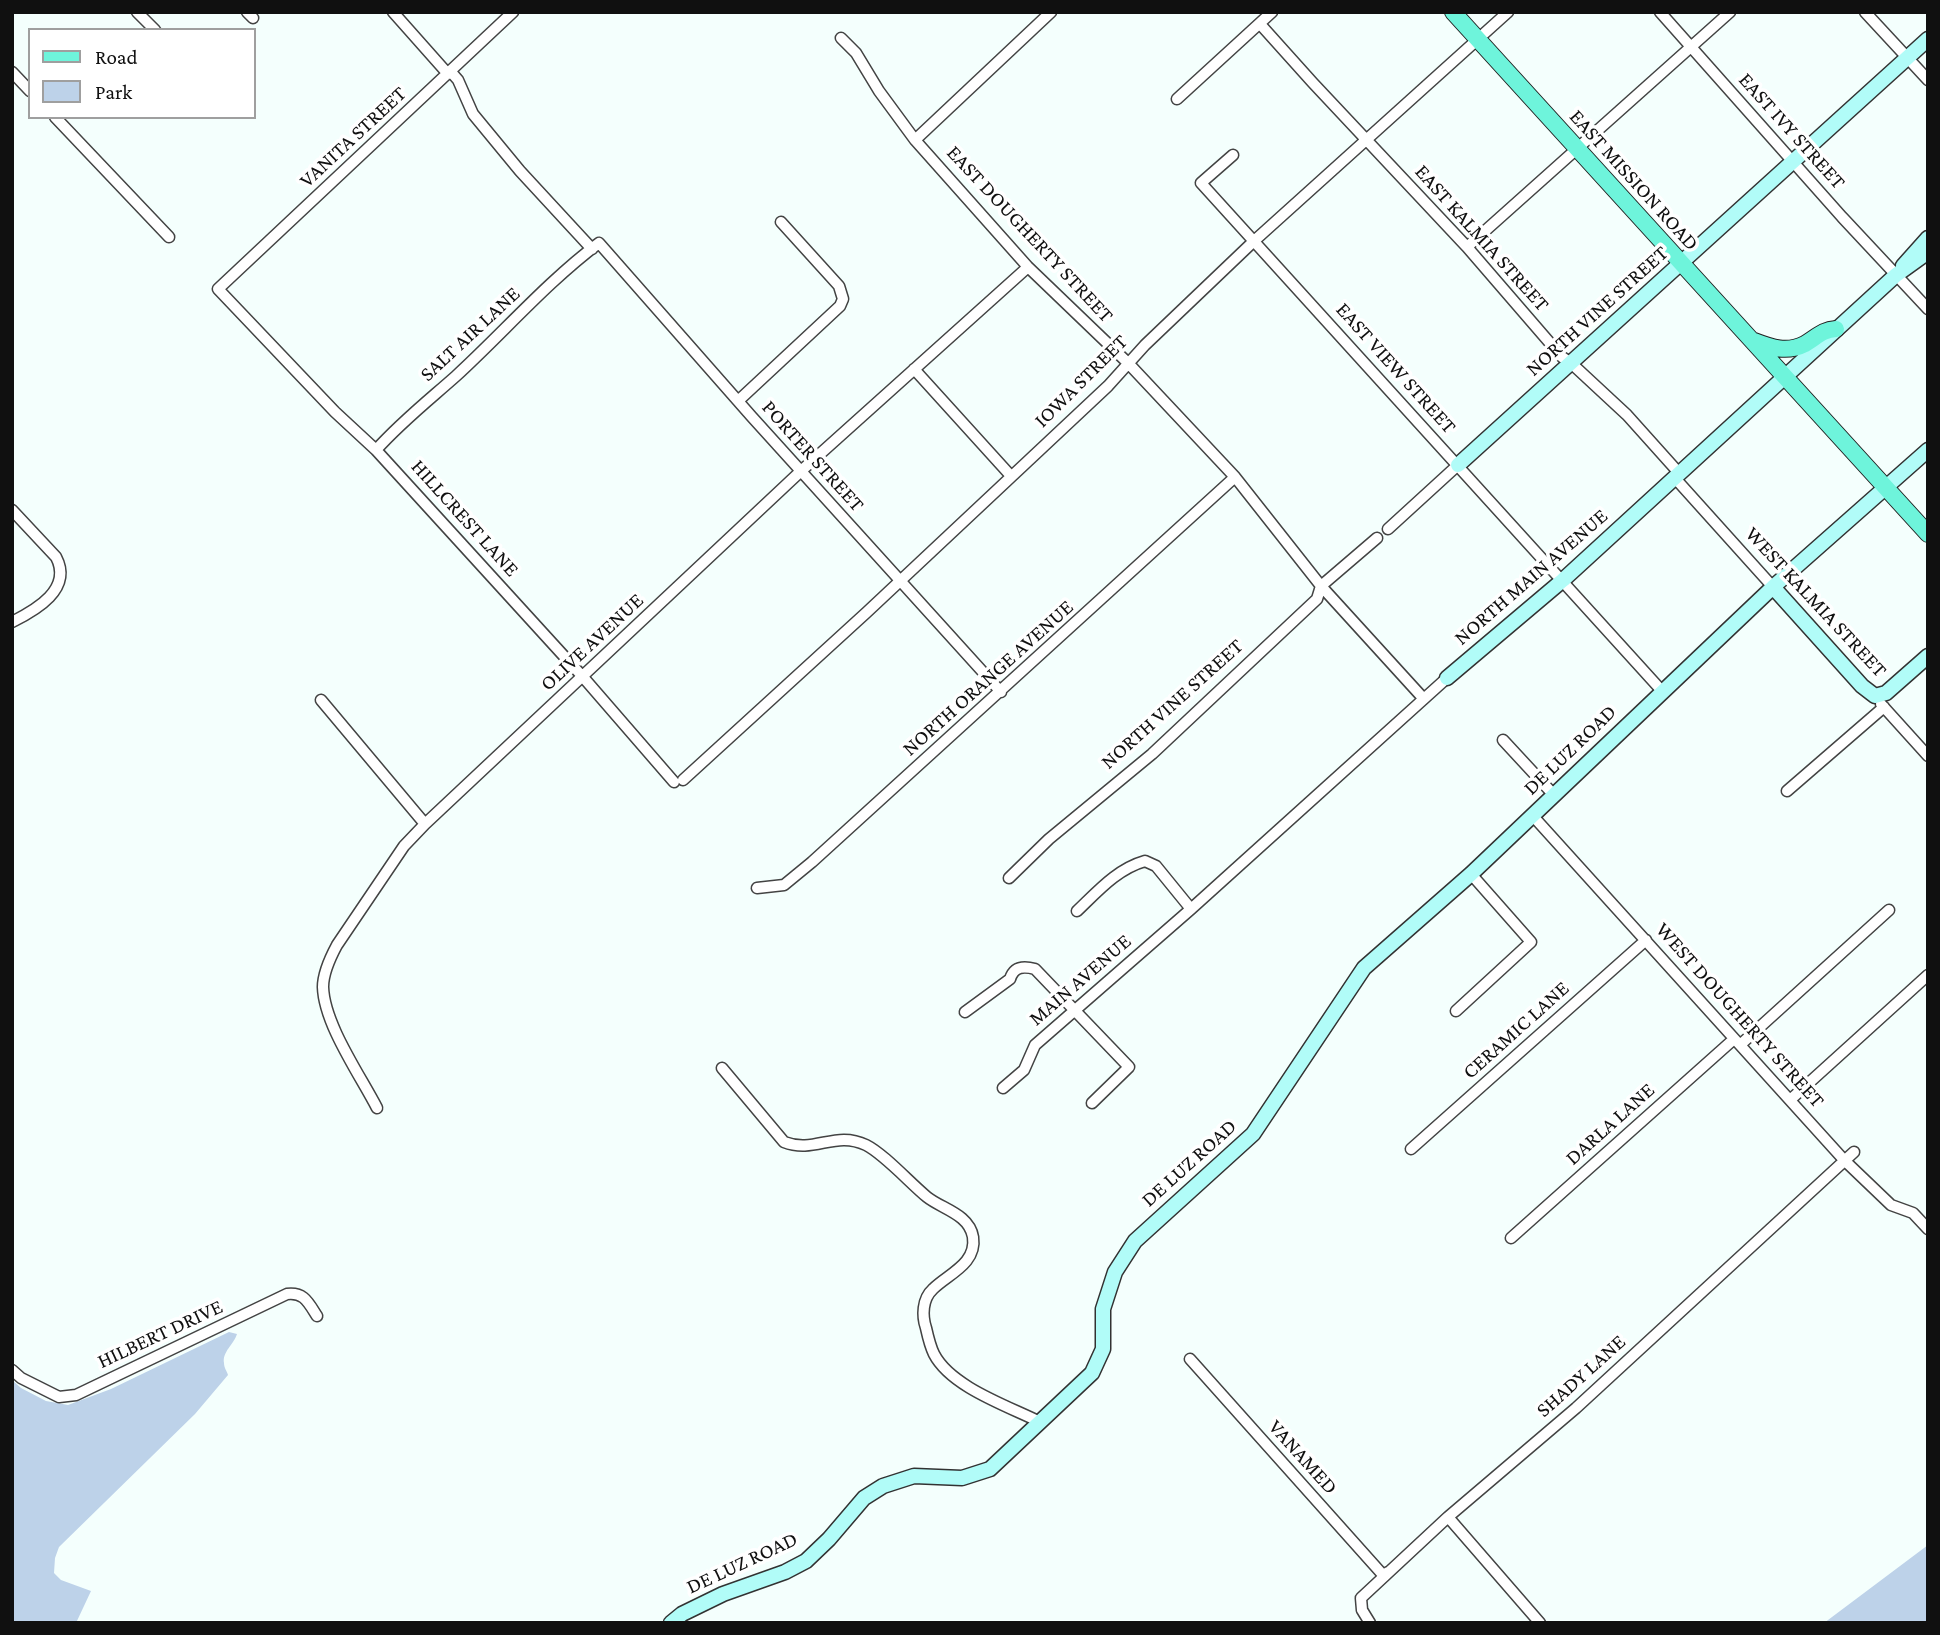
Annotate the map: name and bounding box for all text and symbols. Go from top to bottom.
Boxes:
legend [28,28,256,119]
text: Road [95,45,138,69]
street label: EAST IVY STREET [1733,68,1851,194]
text: Park [95,80,132,104]
street label: VANITA STREET [294,81,412,193]
street label: EAST MISSION ROAD [1564,104,1704,256]
street label: EAST DOUGHERTY STREET [941,140,1119,328]
street label: EAST KALMIA STREET [1409,159,1555,317]
street label: NORTH VINE STREET [1521,241,1673,381]
street label: SALT AIR LANE [415,281,525,387]
street label: EAST VIEW STREET [1330,297,1462,439]
street label: IOWA STREET [1029,329,1133,433]
street label: PORTER STREET [756,395,870,517]
street label: HILLCREST LANE [406,454,524,582]
street label: NORTH MAIN AVENUE [1449,503,1613,651]
street label: WEST KALMIA STREET [1740,522,1892,682]
street label: OLIVE AVENUE [535,588,649,696]
street label: NORTH ORANGE AVENUE [897,595,1079,761]
street label: NORTH VINE STREET [1096,634,1248,774]
street label: DE LUZ ROAD [1518,699,1622,801]
street label: WEST DOUGHERTY STREET [1650,917,1830,1113]
street label: MAIN AVENUE [1024,929,1136,1031]
street label: CERAMIC LANE [1458,976,1574,1084]
street label: DARLA LANE [1560,1077,1660,1171]
street label: DE LUZ ROAD [1136,1114,1242,1212]
street label: HILBERT DRIVE [93,1294,227,1374]
street label: SHADY LANE [1531,1329,1631,1423]
street label: VANAMED [1263,1415,1343,1499]
street label: DE LUZ ROAD [683,1526,801,1600]

